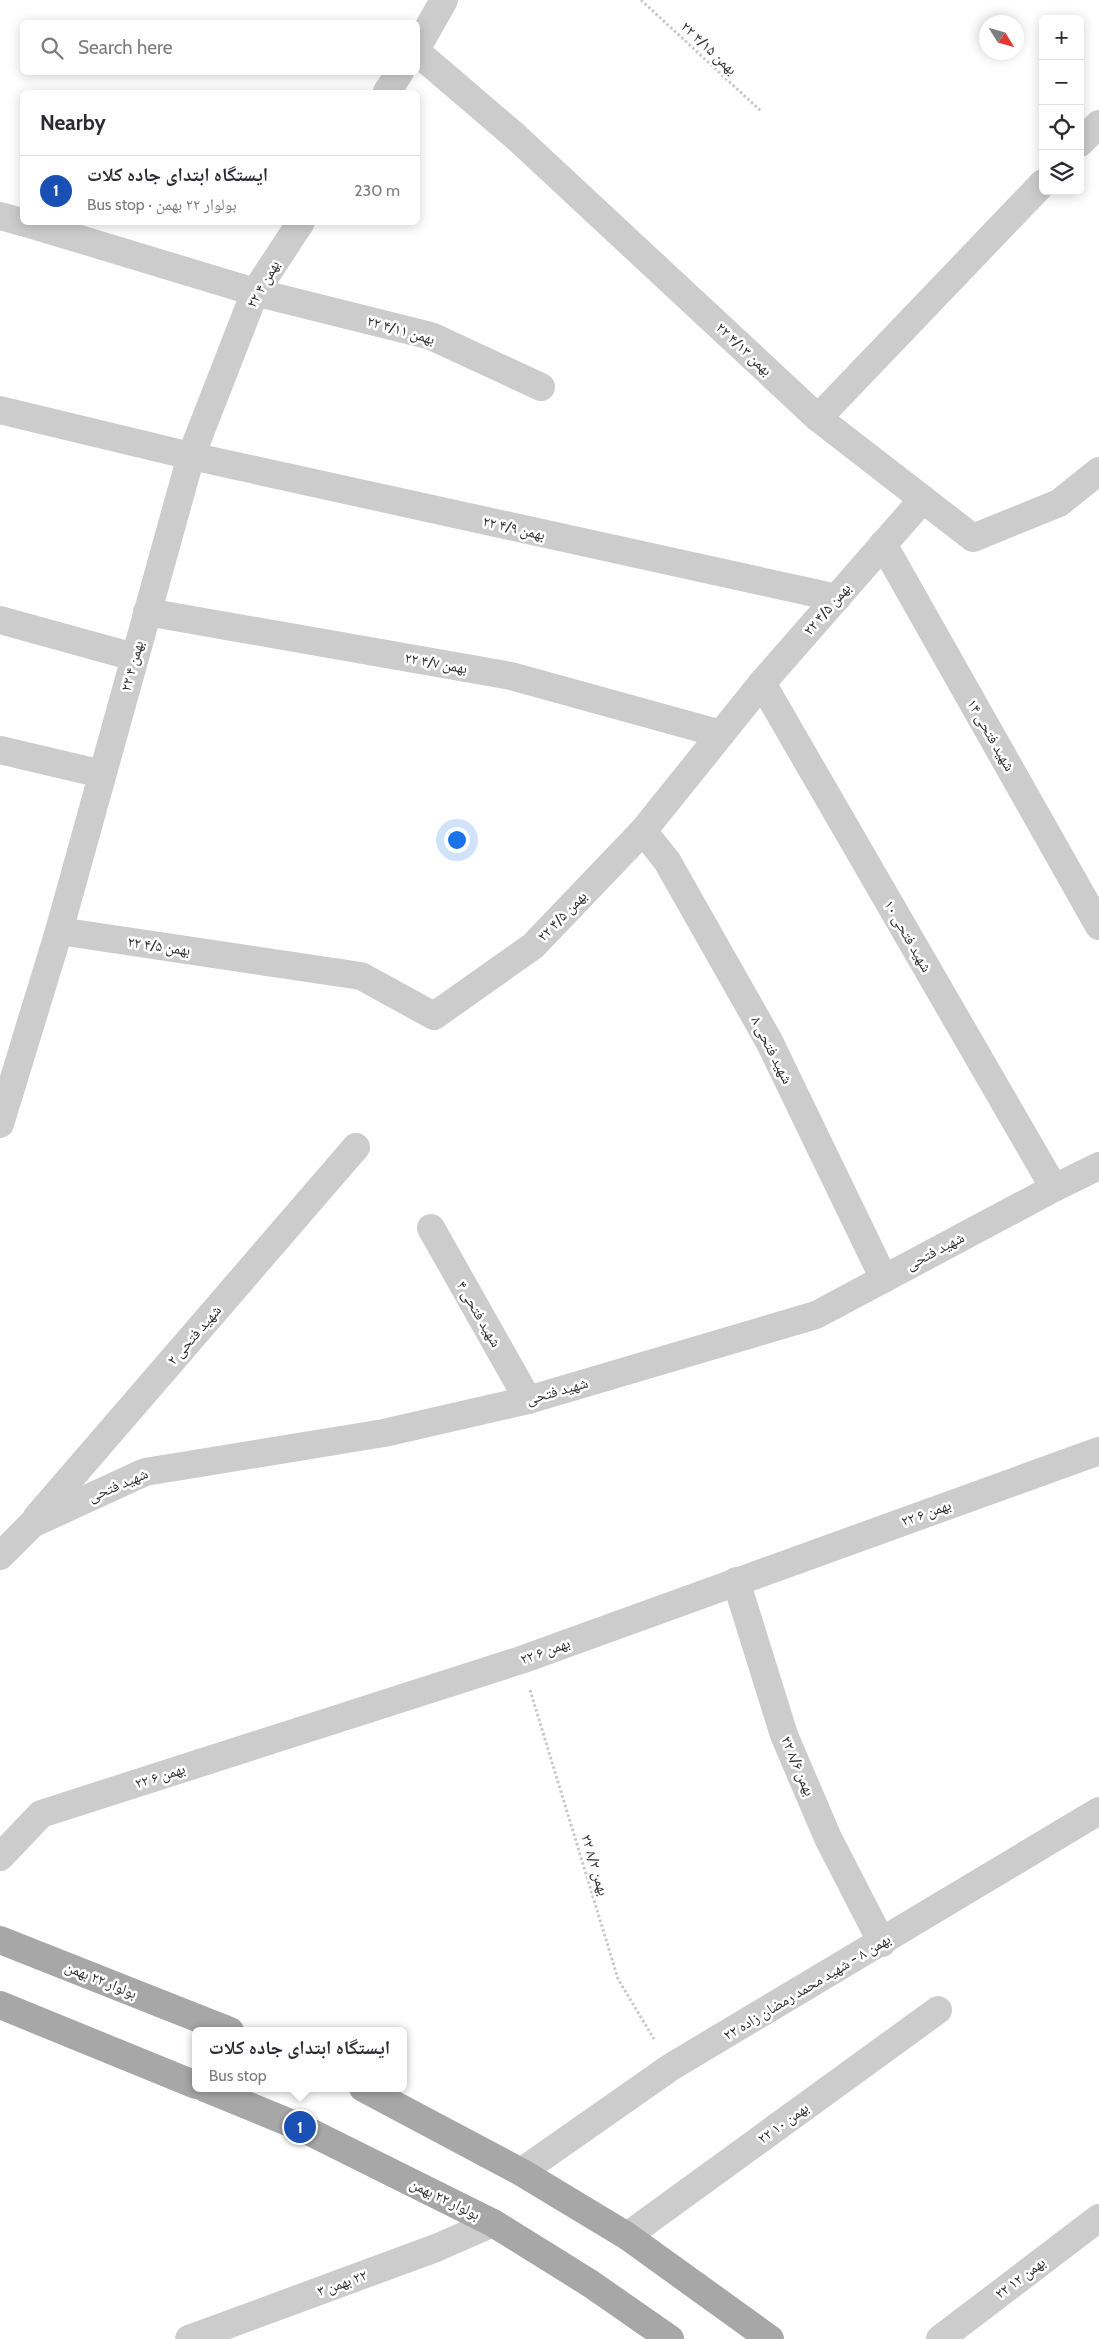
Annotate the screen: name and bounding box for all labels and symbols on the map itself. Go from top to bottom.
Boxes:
north arrow [979,15,1024,60]
street label: ۲۲ بهمن ۴/۱۵ [677,18,741,79]
street label: ۲۲ بهمن ۴ [243,257,284,311]
street label: ۲۲ بهمن ۴/۱۱ [365,312,437,349]
street label: ۲۲ بهمن ۴/۱۳ [712,319,776,380]
street label: ۲۲ بهمن ۴/۹ [481,512,547,545]
street label: ۲۲ بهمن ۴/۵ [799,579,855,639]
street label: ۲۲ بهمن ۴ [117,639,148,694]
street label: ۲۲ بهمن ۴/۷ [403,649,469,678]
street label: شهید فتحی ۱۴ [962,696,1019,775]
your location [444,827,470,853]
street label: ۲۲ بهمن ۴/۵ [534,887,591,946]
street label: شهید فتحی ۱۰ [879,897,936,976]
street label: ۲۲ بهمن ۴/۵ [126,933,192,960]
street label: شهید فتحی ۸ [746,1013,797,1087]
street label: شهید فتحی [903,1228,968,1275]
street label: شهید فتحی ۴ [452,1278,505,1351]
street label: شهید فتحی ۲ [163,1301,226,1369]
street label: شهید فتحی [524,1374,590,1409]
street label: شهید فتحی [85,1464,151,1507]
street label: ۲۲ بهمن ۶ [899,1496,954,1531]
street label: ۲۲ بهمن ۶ [518,1634,573,1669]
street label: ۲۲ بهمن ۸/۶ [776,1733,819,1799]
street label: ۲۲ بهمن ۶ [133,1759,188,1794]
street label: ۲۲ بهمن ۸/۲ [576,1832,613,1898]
street label: ۲۲ بهمن ۸ - شهید محمد رمضان زاده [720,1930,894,2045]
street label: بولوار ۲۲ بهمن [62,1957,139,2003]
street label: ۲۲ بهمن ۱۰ [754,2099,813,2148]
pin: 1 [284,2108,316,2146]
street label: بولوار ۲۲ بهمن [407,2174,483,2225]
street label: ۲۲ بهمن ۱۲ [991,2253,1049,2304]
street label: ٢٢ بهمن ۳ [315,2266,370,2301]

